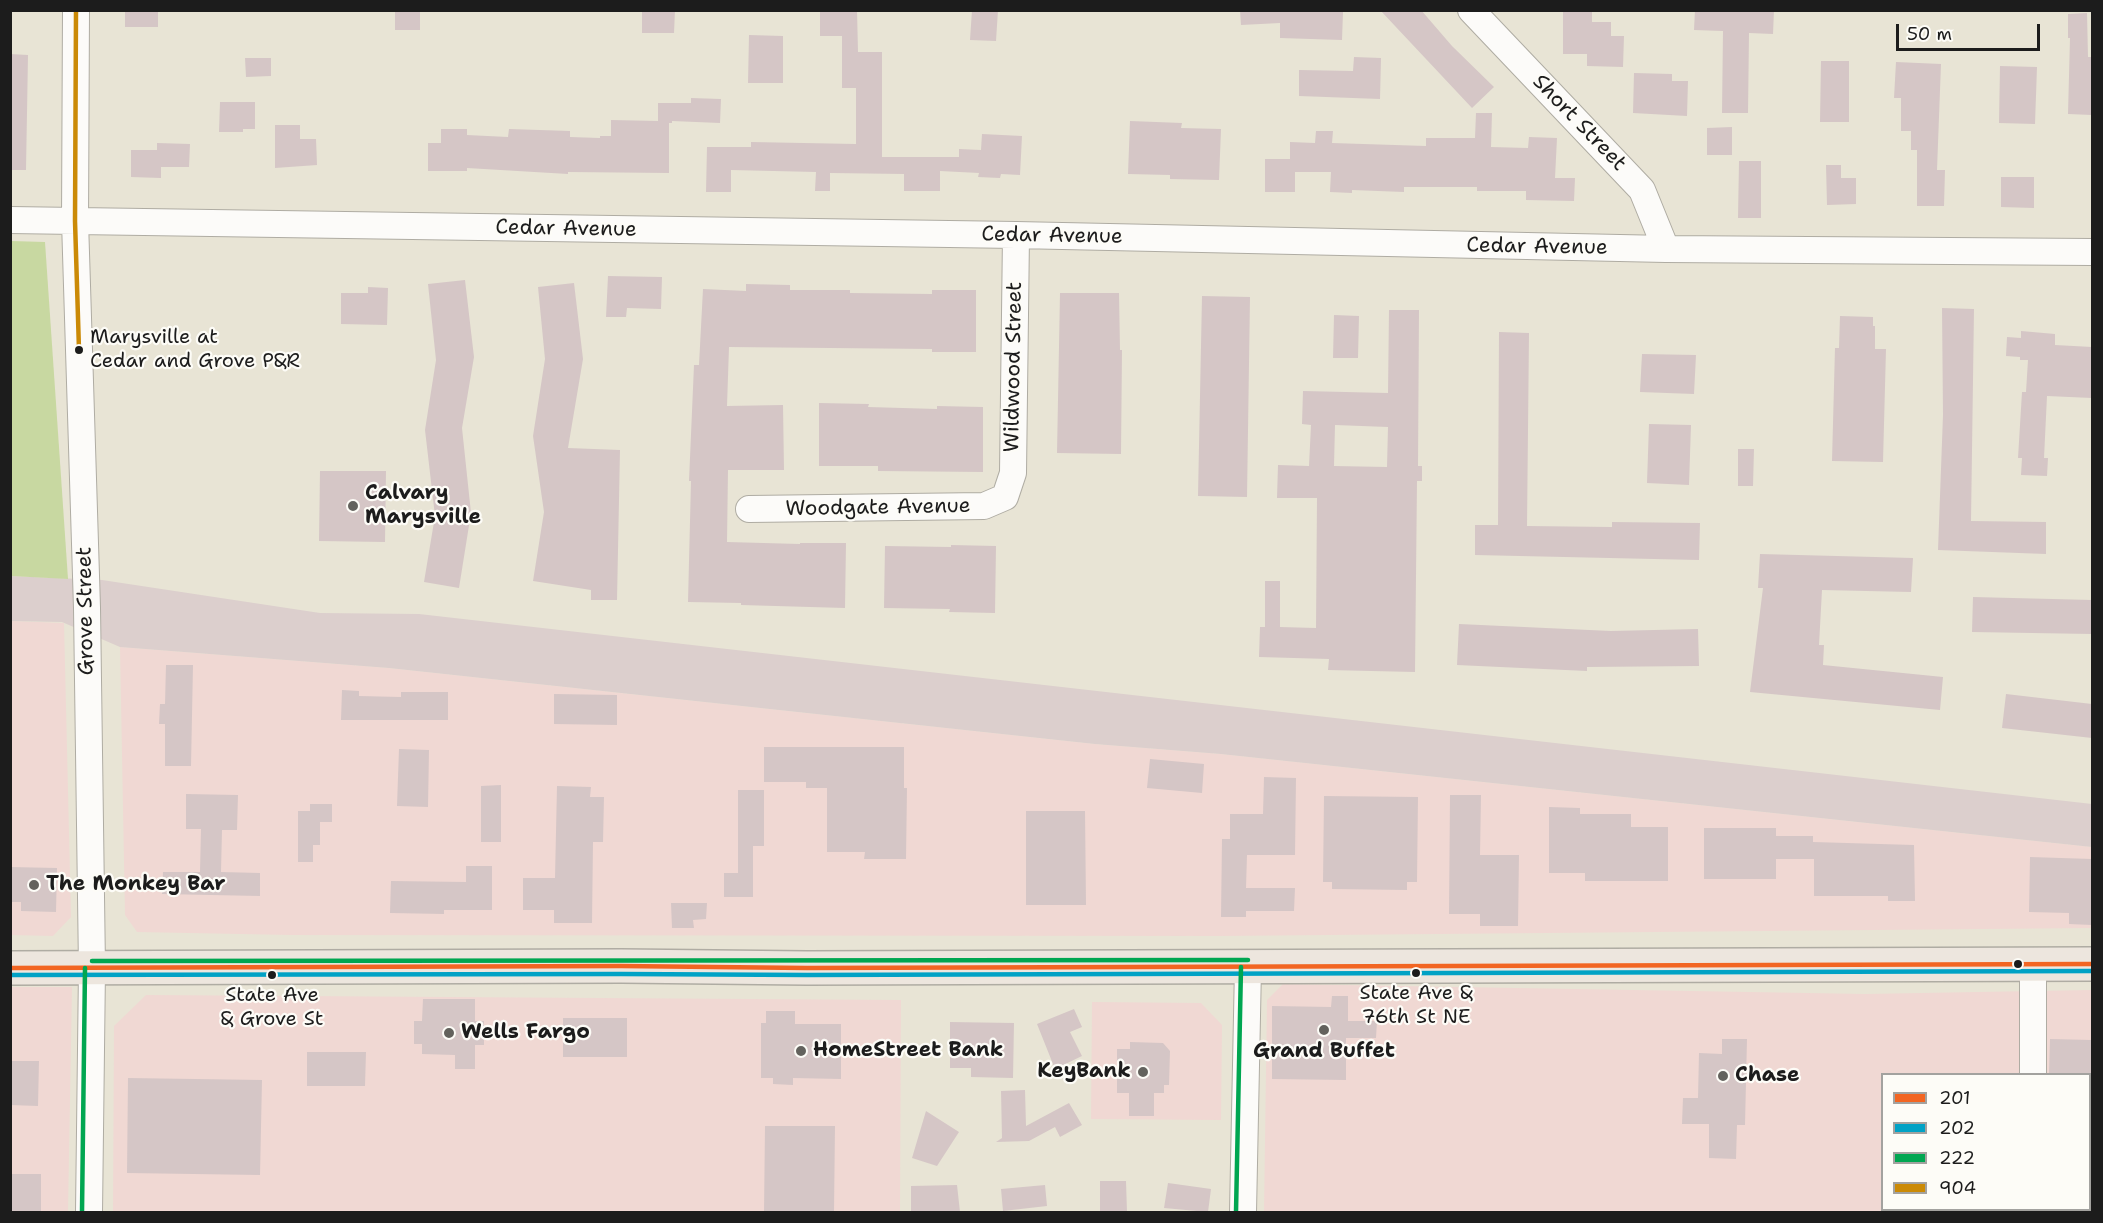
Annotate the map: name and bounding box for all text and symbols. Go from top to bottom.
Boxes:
scale bar [1899,12,2043,50]
text: 50 m [1907,22,1952,46]
street label: Short Street [1527,70,1631,176]
street label: Cedar Avenue [495,215,637,243]
street label: Cedar Avenue [981,222,1123,250]
street label: Cedar Avenue [1466,233,1608,261]
street label: Wildwood Street [1000,281,1028,453]
place label: Marysville at Cedar and Grove P&R [90,326,300,373]
marker: Marysville at Cedar and Grove P&R [73,344,85,356]
place label: Calvary Marysville [365,481,481,531]
street label: Woodgate Avenue [785,494,971,522]
marker: Calvary Marysville [346,499,360,513]
street label: Grove Street [72,546,100,676]
place label: The Monkey Bar [46,872,226,898]
marker: The Monkey Bar [27,878,41,892]
unlabelled marker [2012,958,2024,970]
marker: State Ave & 76th St NE [1410,967,1422,979]
marker: State Ave & Grove St [266,969,278,981]
place label: State Ave & 76th St NE [1360,982,1472,1029]
place label: State Ave & Grove St [220,984,324,1031]
place label: Wells Fargo [461,1020,590,1046]
marker: Grand Buffet [1317,1023,1331,1037]
marker: Wells Fargo [442,1026,456,1040]
place label: HomeStreet Bank [813,1038,1003,1064]
place label: Grand Buffet [1253,1039,1395,1065]
marker: HomeStreet Bank [794,1044,808,1058]
place label: KeyBank [1037,1059,1131,1085]
place label: Chase [1735,1063,1800,1089]
marker: KeyBank [1136,1065,1150,1079]
marker: Chase [1716,1069,1730,1083]
legend [1881,1073,2091,1211]
text: 201 [1939,1086,1971,1110]
text: 202 [1939,1116,1975,1140]
text: 222 [1939,1146,1975,1170]
text: 904 [1939,1176,1976,1200]

